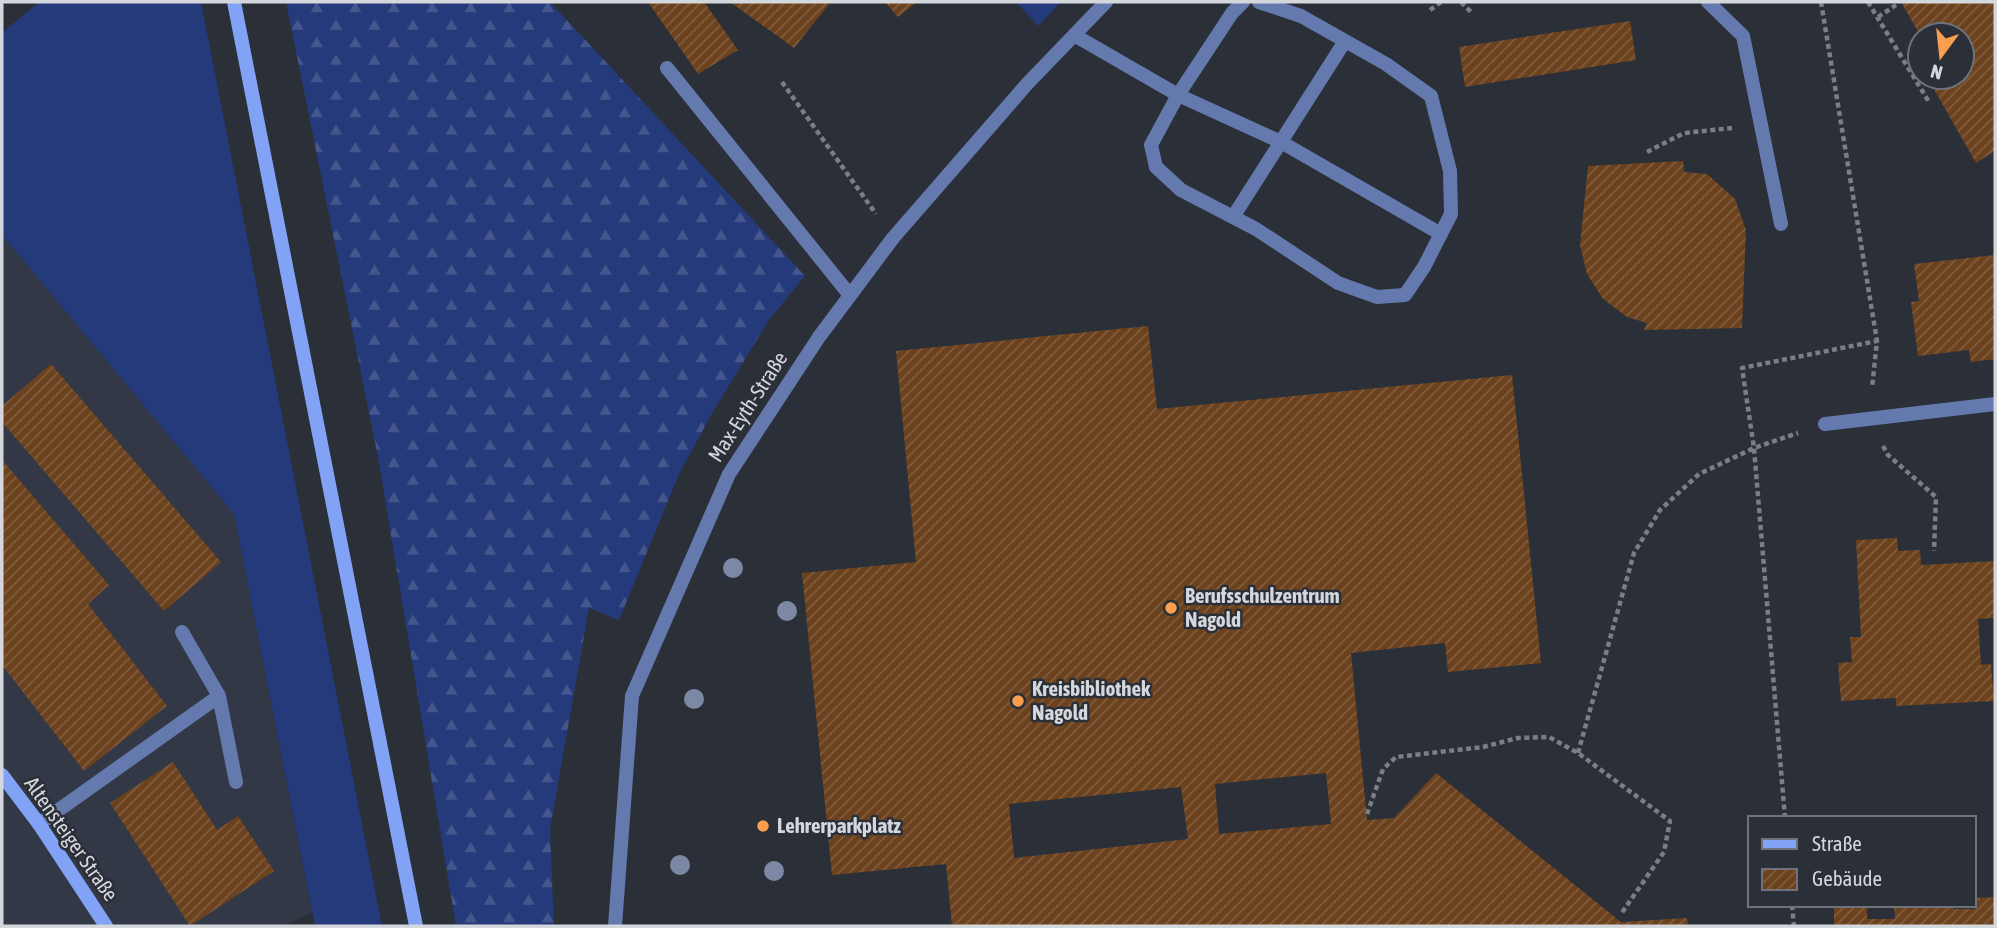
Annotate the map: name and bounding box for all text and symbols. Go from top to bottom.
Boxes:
north arrow [1906,21,1976,91]
text: N [1928,60,1945,84]
street label: Max-Eyth-Straße [703,347,792,466]
place label: Berufsschulzentrum Nagold [1185,583,1340,631]
marker: Berufsschulzentrum Nagold [1163,600,1179,616]
place label: Kreisbibliothek Nagold [1032,676,1151,724]
marker: Kreisbibliothek Nagold [1010,693,1026,709]
street label: Altensteiger Straße [20,772,124,905]
place label: Lehrerparkplatz [777,813,901,837]
legend [1748,816,1976,907]
marker: Lehrerparkplatz [755,818,771,834]
text: Straße [1812,831,1862,855]
text: Gebäude [1812,866,1882,890]

